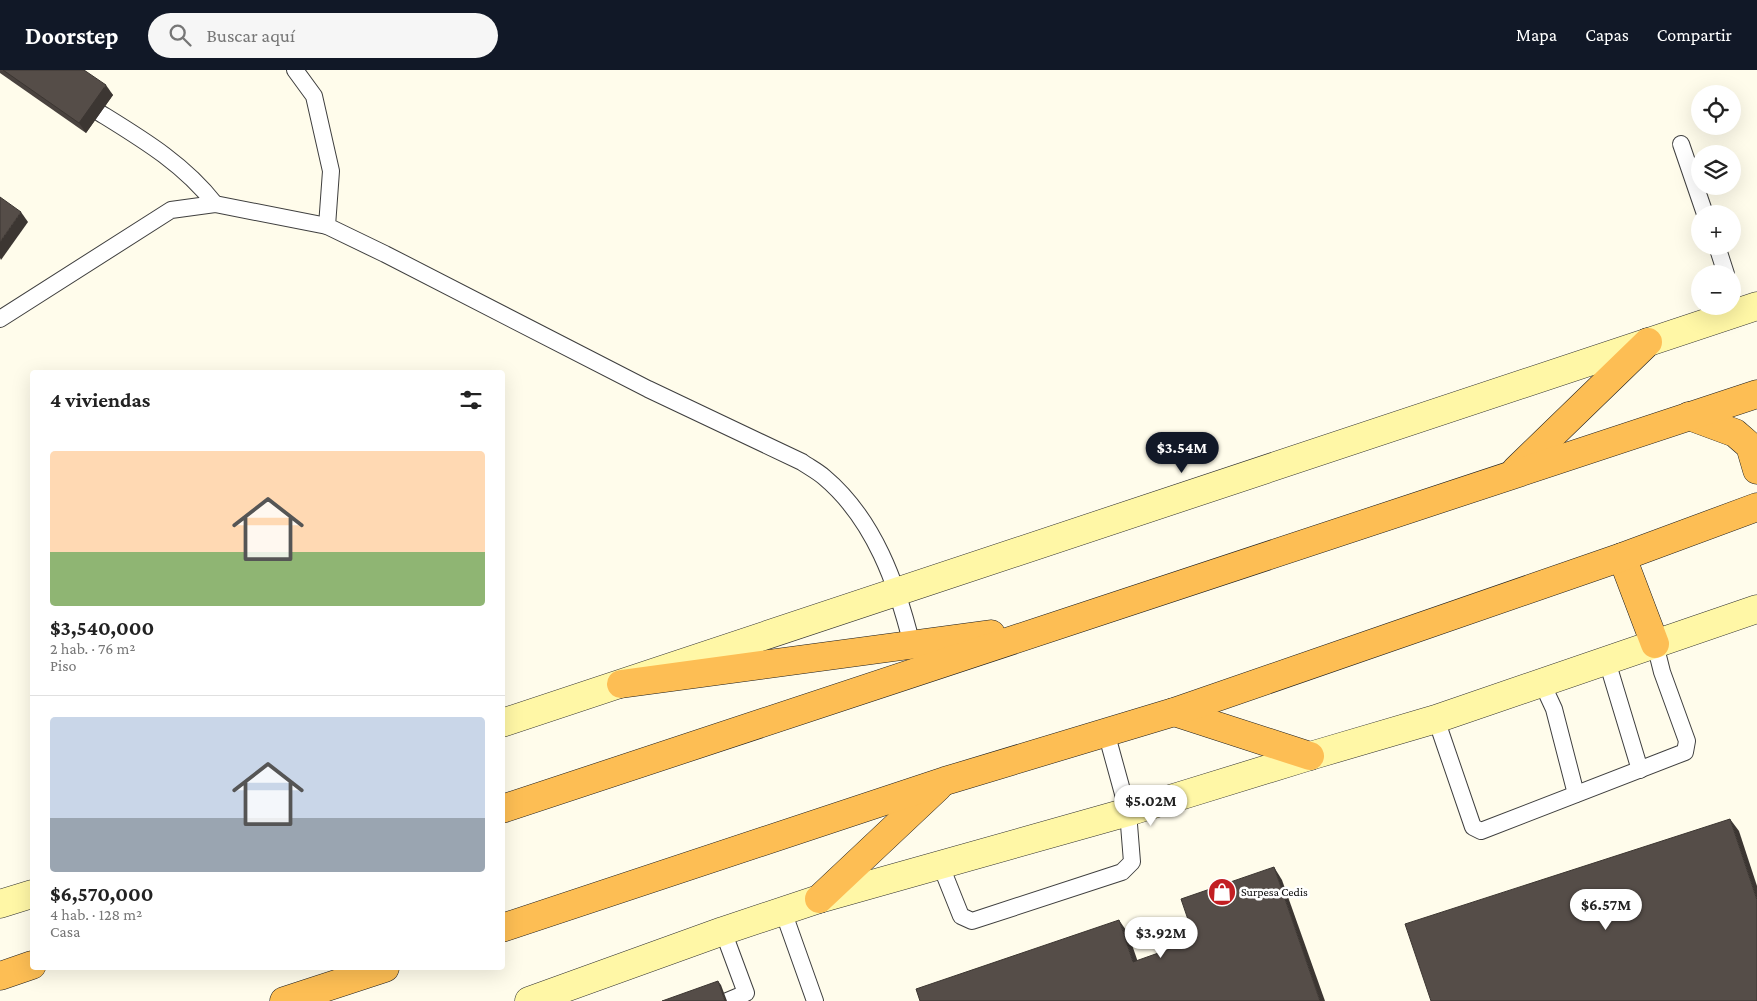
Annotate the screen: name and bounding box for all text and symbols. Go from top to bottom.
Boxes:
search box [148,13,498,58]
icon: search [166,21,194,49]
text: Doorstep [25,22,118,49]
text: Buscar aquí [206,25,295,46]
text: Mapa [1516,25,1557,45]
text: Capas [1585,25,1629,45]
text: Compartir [1657,25,1732,45]
map controls [1691,85,1741,315]
button: locate [1691,85,1741,135]
button: layers [1691,145,1741,195]
button: + [1691,205,1741,255]
button: − [1691,265,1741,315]
icon: filters [457,386,485,414]
text: 4 viviendas [50,388,150,412]
pin: $3.54M [1141,432,1223,474]
text: $3.54M [1157,439,1207,456]
icon: home [223,484,313,574]
text: $3,540,000 [50,616,154,640]
text: 2 hab. · 76 m² [50,640,136,657]
text: Piso [50,657,76,674]
icon: home [223,749,313,839]
pin: $5.02M [1110,784,1192,827]
text: $5.02M [1125,792,1177,809]
shop icon: Surpesa Cedis [1207,877,1237,907]
text: $6,570,000 [50,882,153,906]
place label: Surpesa Cedis [1241,885,1308,899]
pin: $6.57M [1565,888,1647,931]
text: $6.57M [1581,896,1631,913]
text: 4 hab. · 128 m² [50,906,142,923]
pin: $3.92M [1120,916,1202,959]
text: Casa [50,923,80,940]
text: $3.92M [1136,924,1186,941]

